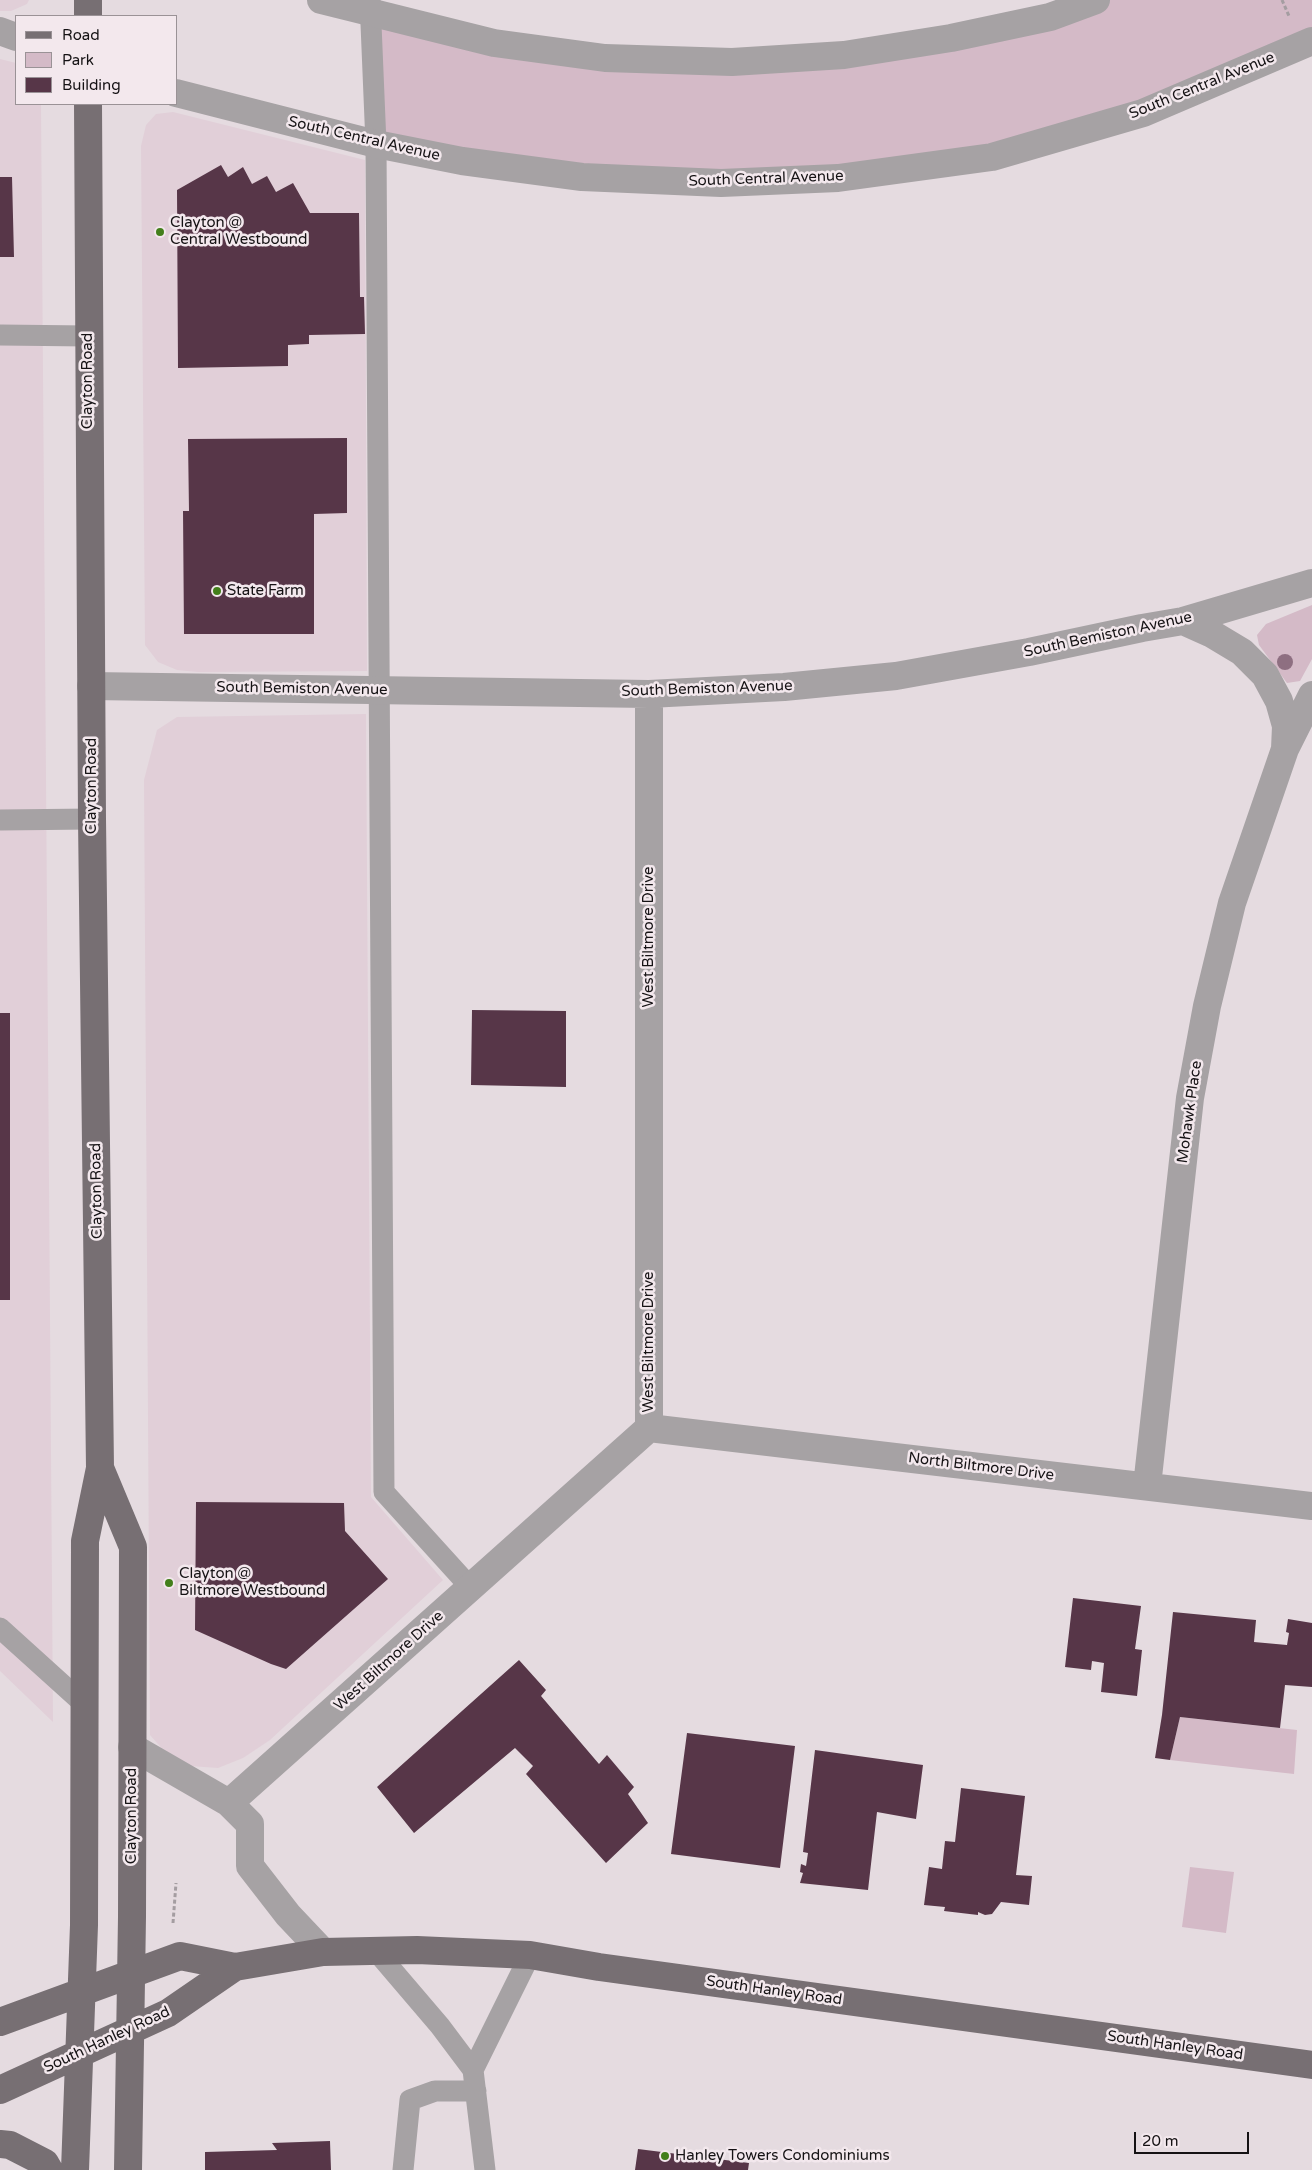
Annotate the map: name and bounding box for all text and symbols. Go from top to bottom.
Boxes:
legend [15,15,178,105]
text: Road [62,26,100,44]
street label: South Central Avenue [1127,49,1277,123]
text: Park [62,51,94,69]
text: Building [62,76,121,94]
street label: South Central Avenue [286,113,442,165]
street label: South Central Avenue [688,167,844,191]
place label: Clayton @ Central Westbound [170,214,307,249]
marker: Clayton @ Central Westbound [154,226,166,238]
street label: Clayton Road [79,333,97,429]
place label: State Farm [227,582,304,600]
marker: State Farm [211,585,223,597]
street label: South Bemiston Avenue [1022,608,1194,662]
street label: South Bemiston Avenue [621,677,793,701]
street label: South Bemiston Avenue [216,679,388,699]
street label: Clayton Road [83,738,101,834]
street label: West Biltmore Drive [640,867,658,1007]
street label: Mohawk Place [1174,1060,1206,1164]
street label: Clayton Road [87,1143,107,1239]
street label: West Biltmore Drive [640,1272,658,1412]
street label: North Biltmore Drive [907,1449,1055,1485]
place label: Clayton @ Biltmore Westbound [179,1565,325,1600]
marker: Clayton @ Biltmore Westbound [163,1577,175,1589]
street label: West Biltmore Drive [331,1607,447,1715]
street label: Clayton Road [123,1768,141,1864]
street label: South Hanley Road [705,1973,843,2009]
street label: South Hanley Road [41,2003,173,2077]
street label: South Hanley Road [1106,2028,1244,2064]
scale bar [1137,2122,1252,2154]
text: 20 m [1142,2132,1179,2150]
place label: Hanley Towers Condominiums [675,2147,890,2165]
marker: Hanley Towers Condominiums [659,2150,671,2162]

